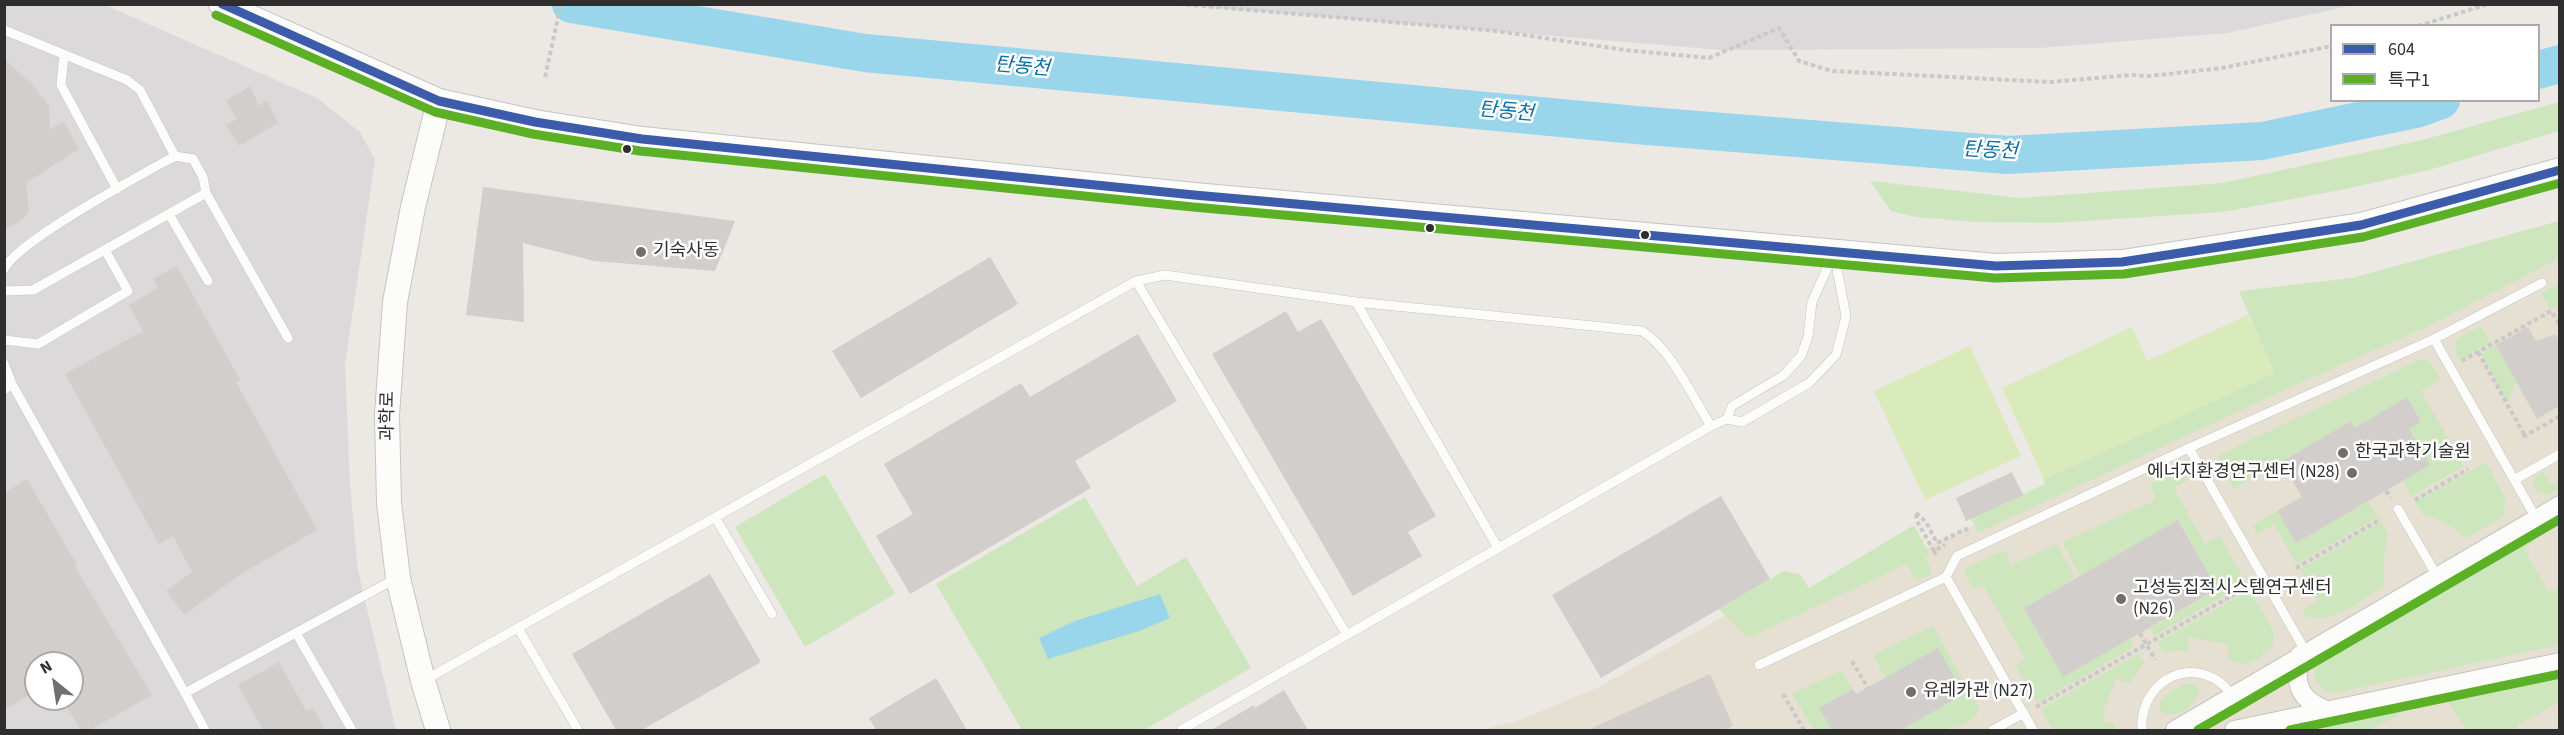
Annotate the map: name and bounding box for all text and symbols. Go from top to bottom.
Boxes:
legend [2330,24,2540,102]
text: 604 [2388,37,2415,62]
water label: 탄동천 [993,54,1051,82]
text: 특구1 [2388,68,2430,93]
water label: 탄동천 [1477,99,1535,127]
water label: 탄동천 [1962,139,2018,165]
unlabelled marker [621,143,633,155]
unlabelled marker [1424,222,1436,234]
unlabelled marker [1639,229,1651,241]
place label: 기숙사동 [653,241,719,263]
marker: 기숙사동 [634,245,648,259]
street label: 과학로 [378,391,400,441]
place label: 한국과학기술원 [2355,442,2471,464]
marker: 한국과학기술원 [2336,446,2350,460]
place label: 에너지환경연구센터 (N28) [2147,462,2340,484]
marker: 에너지환경연구센터 (N28) [2345,466,2359,480]
place label: 고성능집적시스템연구센터 (N26) [2133,578,2332,620]
marker: 고성능집적시스템연구센터 (N26) [2114,592,2128,606]
north arrow [24,651,84,711]
text: N [36,655,56,679]
place label: 유레카관 (N27) [1923,681,2033,703]
marker: 유레카관 (N27) [1904,685,1918,699]

